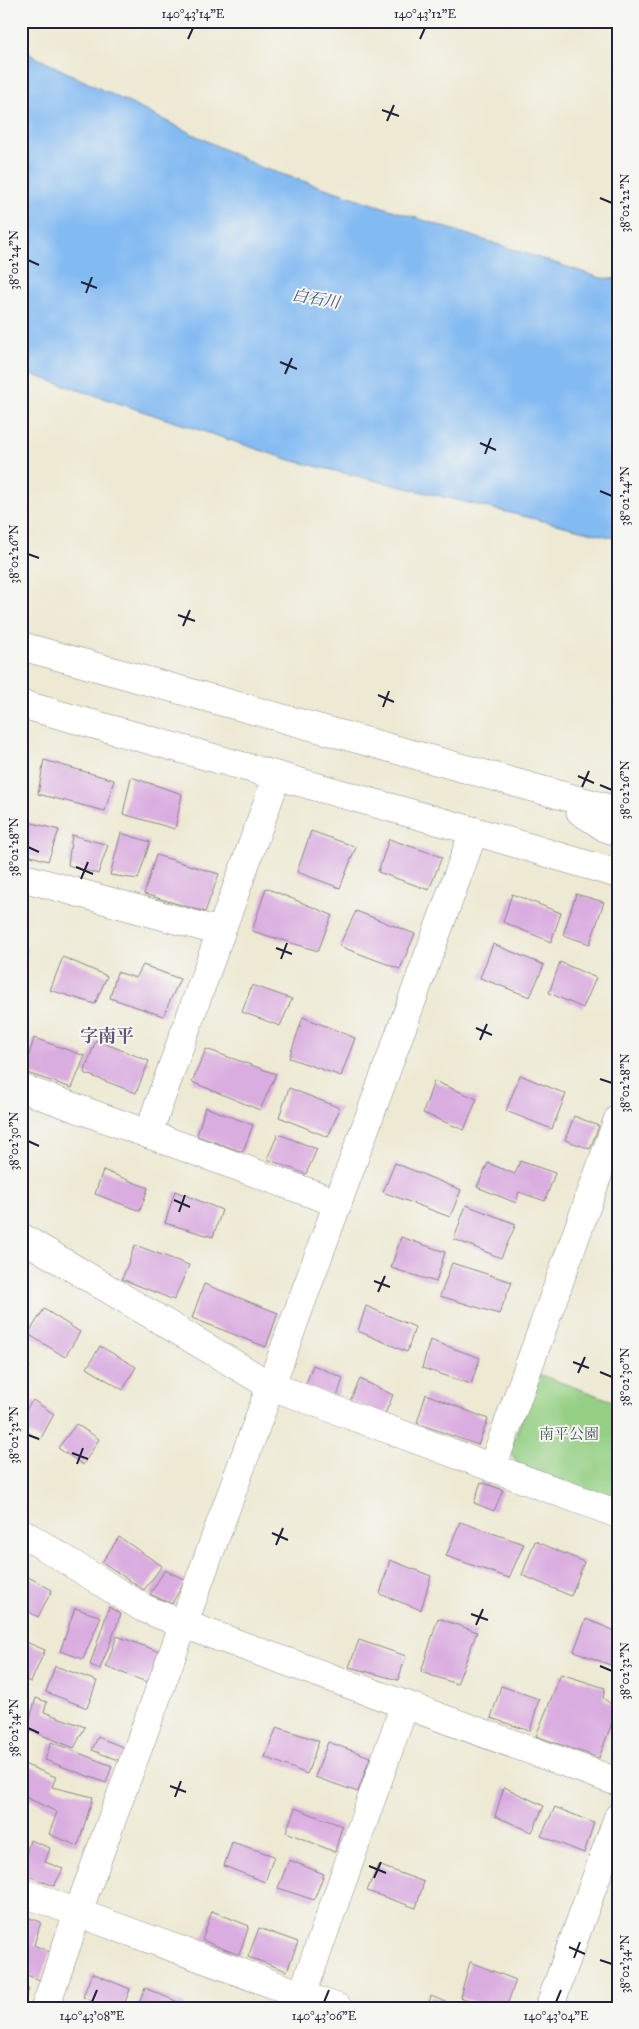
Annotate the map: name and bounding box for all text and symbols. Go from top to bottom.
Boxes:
text: 140°43'14"E [162,7,225,21]
text: 140°43'12"E [394,7,456,21]
text: 38°02'22"N [618,174,632,232]
text: 38°02'24"N [7,230,21,290]
water label: 白石川 [291,285,343,312]
text: 38°02'24"N [618,466,632,526]
text: 38°02'26"N [7,524,21,584]
text: 38°02'26"N [618,760,632,820]
text: 38°02'28"N [7,817,21,877]
district label: 字南平 [80,1025,134,1047]
text: 38°02'28"N [618,1053,632,1113]
text: 38°02'30"N [7,1112,21,1170]
text: 38°02'30"N [618,1348,632,1406]
text: 38°02'32"N [7,1406,21,1464]
park label: 南平公園 [539,1425,599,1443]
text: 38°02'32"N [618,1642,632,1700]
text: 38°02'34"N [7,1699,21,1757]
text: 38°02'34"N [618,1935,632,1993]
text: 140°43'08"E [60,2009,125,2023]
text: 140°43'06"E [292,2009,357,2023]
text: 140°43'04"E [523,2009,589,2023]

